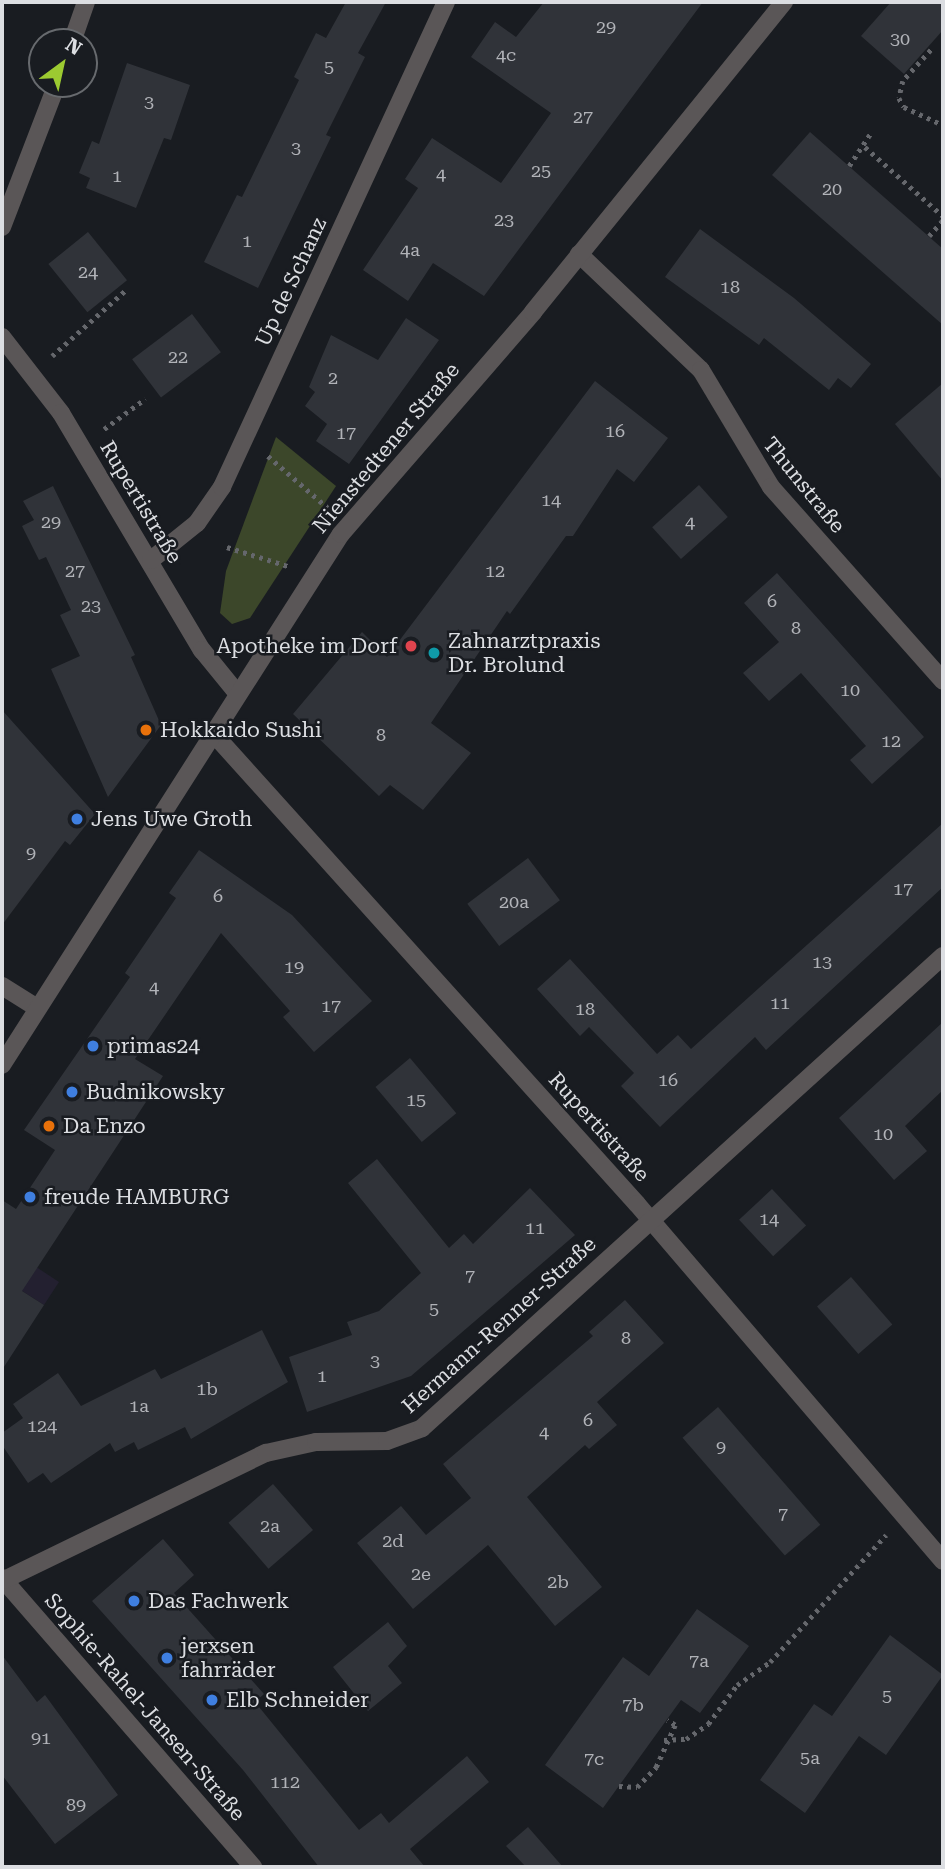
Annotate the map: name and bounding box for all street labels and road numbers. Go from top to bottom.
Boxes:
street label: Up de Schanz [250,214,332,350]
street label: Nienstedtener Straße [307,358,465,538]
street label: Thunstraße [758,432,850,538]
street label: Rupertistraße [95,436,187,568]
street label: Rupertistraße [543,1067,655,1187]
street label: Hermann-Renner-Straße [397,1231,601,1419]
street label: Sophie-Rahel-Jansen-Straße [39,1588,251,1826]

